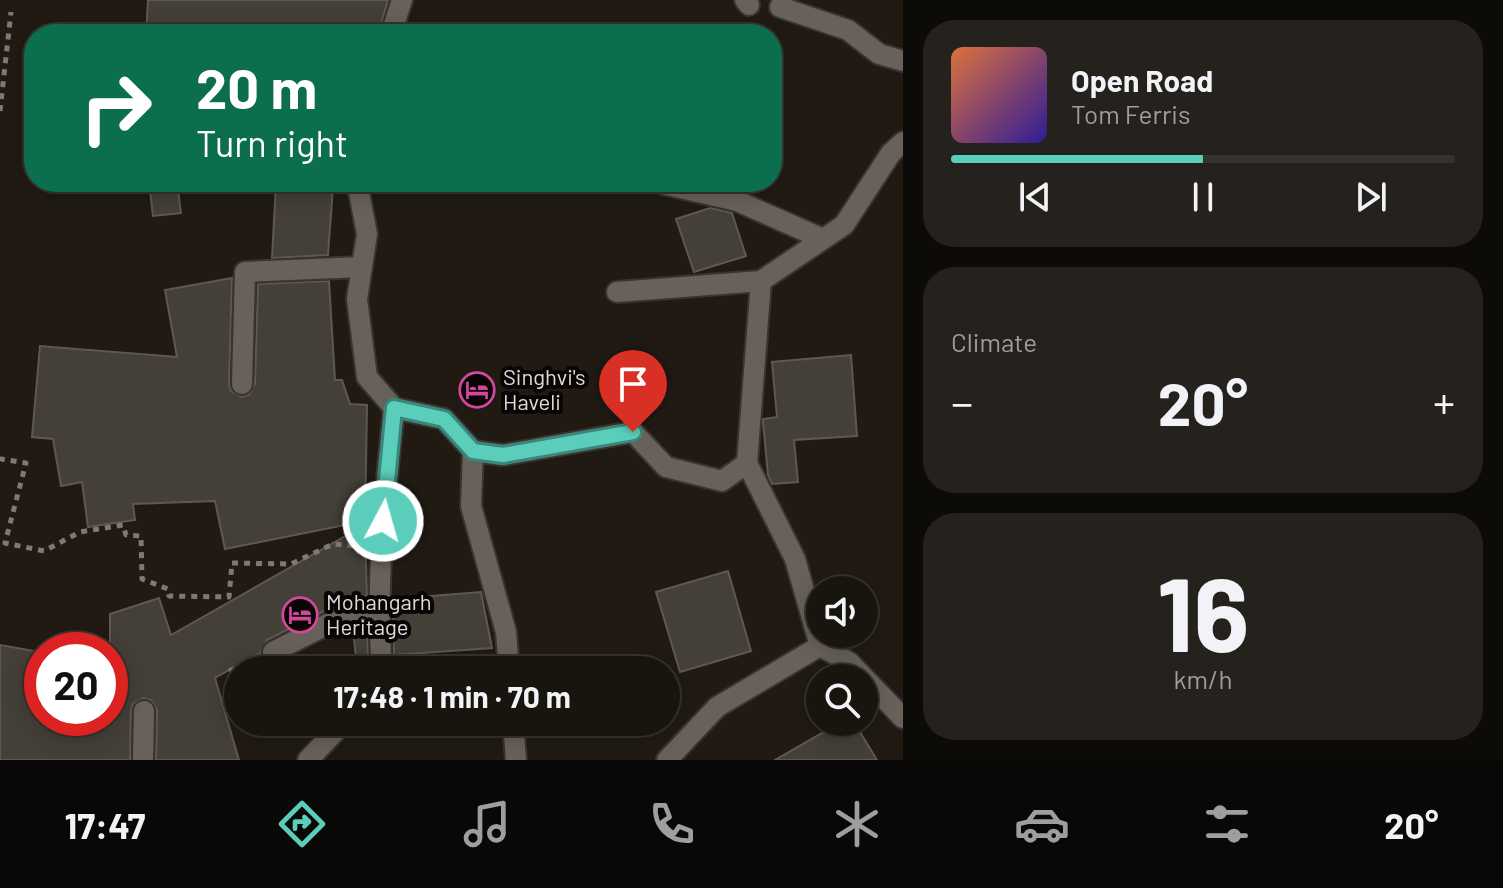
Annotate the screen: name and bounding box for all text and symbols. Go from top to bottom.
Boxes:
text: 20 m [196,53,317,120]
icon: right [64,56,168,160]
text: Open Road [1071,62,1213,98]
text: Tom Ferris [1071,98,1191,129]
text: Turn right [196,121,348,164]
icon: previous [1013,175,1057,219]
icon: pause [1181,175,1225,219]
icon: next [1349,175,1393,219]
text: Climate [951,326,1037,357]
pin [599,350,667,432]
icon: arrive [611,362,655,406]
place label: Singhvi's Haveli [503,363,586,414]
text: 20° [1158,366,1248,438]
hotel icon: Singhvi's Haveli [458,371,496,409]
text: − [951,375,973,428]
text: + [1433,375,1455,428]
position arrow [341,479,425,563]
text: 16 [1157,548,1249,673]
map controls [806,576,878,736]
button: sound [806,576,878,648]
place label: Mohangarh Heritage [326,588,432,639]
hotel icon: Mohangarh Heritage [281,596,319,634]
speed limit sign: 20 [24,632,128,736]
text: km/h [1174,663,1232,694]
button: search [806,664,878,736]
text: 17:48 · 1 min · 70 m [333,678,571,714]
icon: directions [274,796,330,852]
icon: music [459,796,515,852]
icon: phone [644,796,700,852]
icon: climate [829,796,885,852]
icon: car [1014,796,1070,852]
icon: filters [1199,796,1255,852]
text: 17:47 [65,803,145,846]
text: 20° [1384,803,1438,846]

